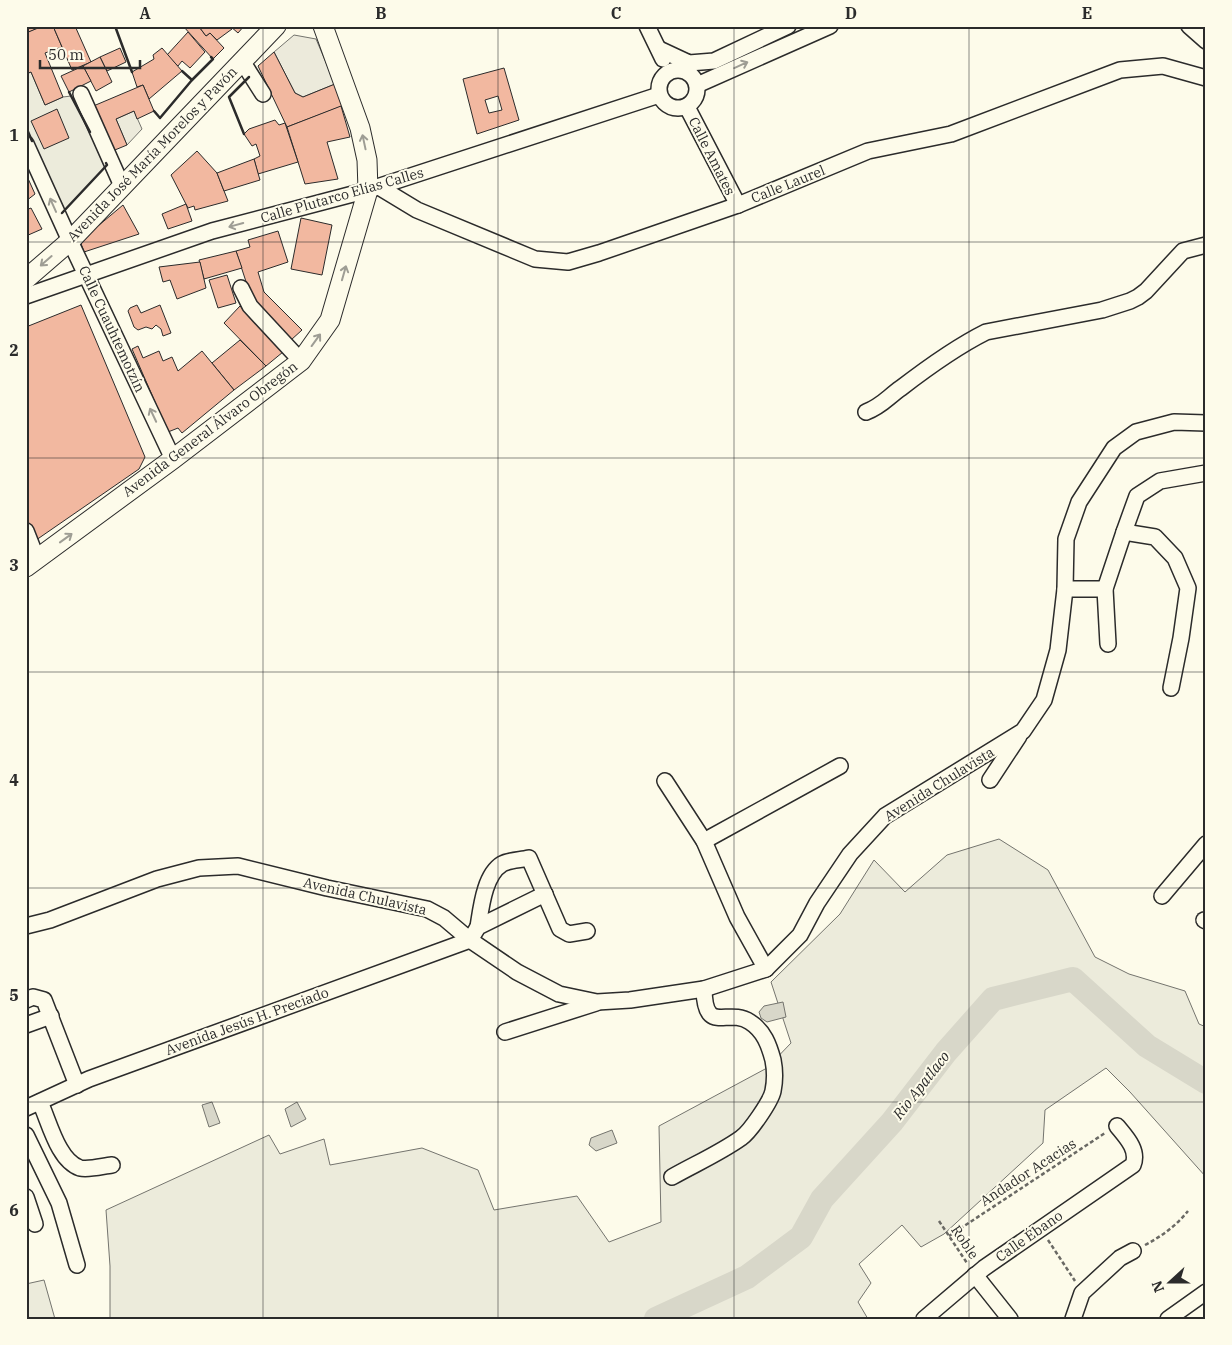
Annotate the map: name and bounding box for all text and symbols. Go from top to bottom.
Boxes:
text: A [139,3,151,23]
text: B [375,3,387,23]
text: C [611,3,621,23]
text: D [845,3,857,23]
text: E [1082,3,1092,23]
scale bar [40,38,140,70]
text: 50 m [48,45,84,64]
one-way arrow [733,60,748,69]
street label: Avenida José María Morelos y Pavón [63,63,241,245]
street label: Calle Amates [685,114,739,198]
text: 1 [9,125,19,145]
one-way arrow [358,134,368,150]
street label: Calle Laurel [748,161,828,207]
street label: Calle Plutarco Elías Calles [258,163,426,227]
one-way arrow [48,198,58,213]
one-way arrow [228,220,244,230]
one-way arrow [40,256,53,267]
street label: Calle Cuauhtemotzín [75,263,149,395]
one-way arrow [339,266,349,282]
one-way arrow [311,333,321,347]
text: 2 [9,340,19,360]
street label: Avenida General Álvaro Obregón [118,356,301,501]
one-way arrow [147,408,157,423]
one-way arrow [59,533,73,543]
text: 3 [9,555,19,575]
street label: Avenida Chulavista [881,743,998,825]
text: 4 [9,770,19,790]
street label: Avenida Chulavista [301,873,429,919]
street label: Avenida Jesús H. Preciado [163,983,331,1059]
text: 5 [9,985,19,1005]
water label: Rio Apatlaco [888,1047,954,1124]
street label: Andador Acacias [977,1134,1080,1210]
text: 6 [9,1200,19,1220]
street label: Calle Ébano [991,1205,1066,1266]
street label: Roble [947,1222,983,1262]
north arrow [1144,1258,1194,1308]
text: N [1147,1278,1168,1295]

